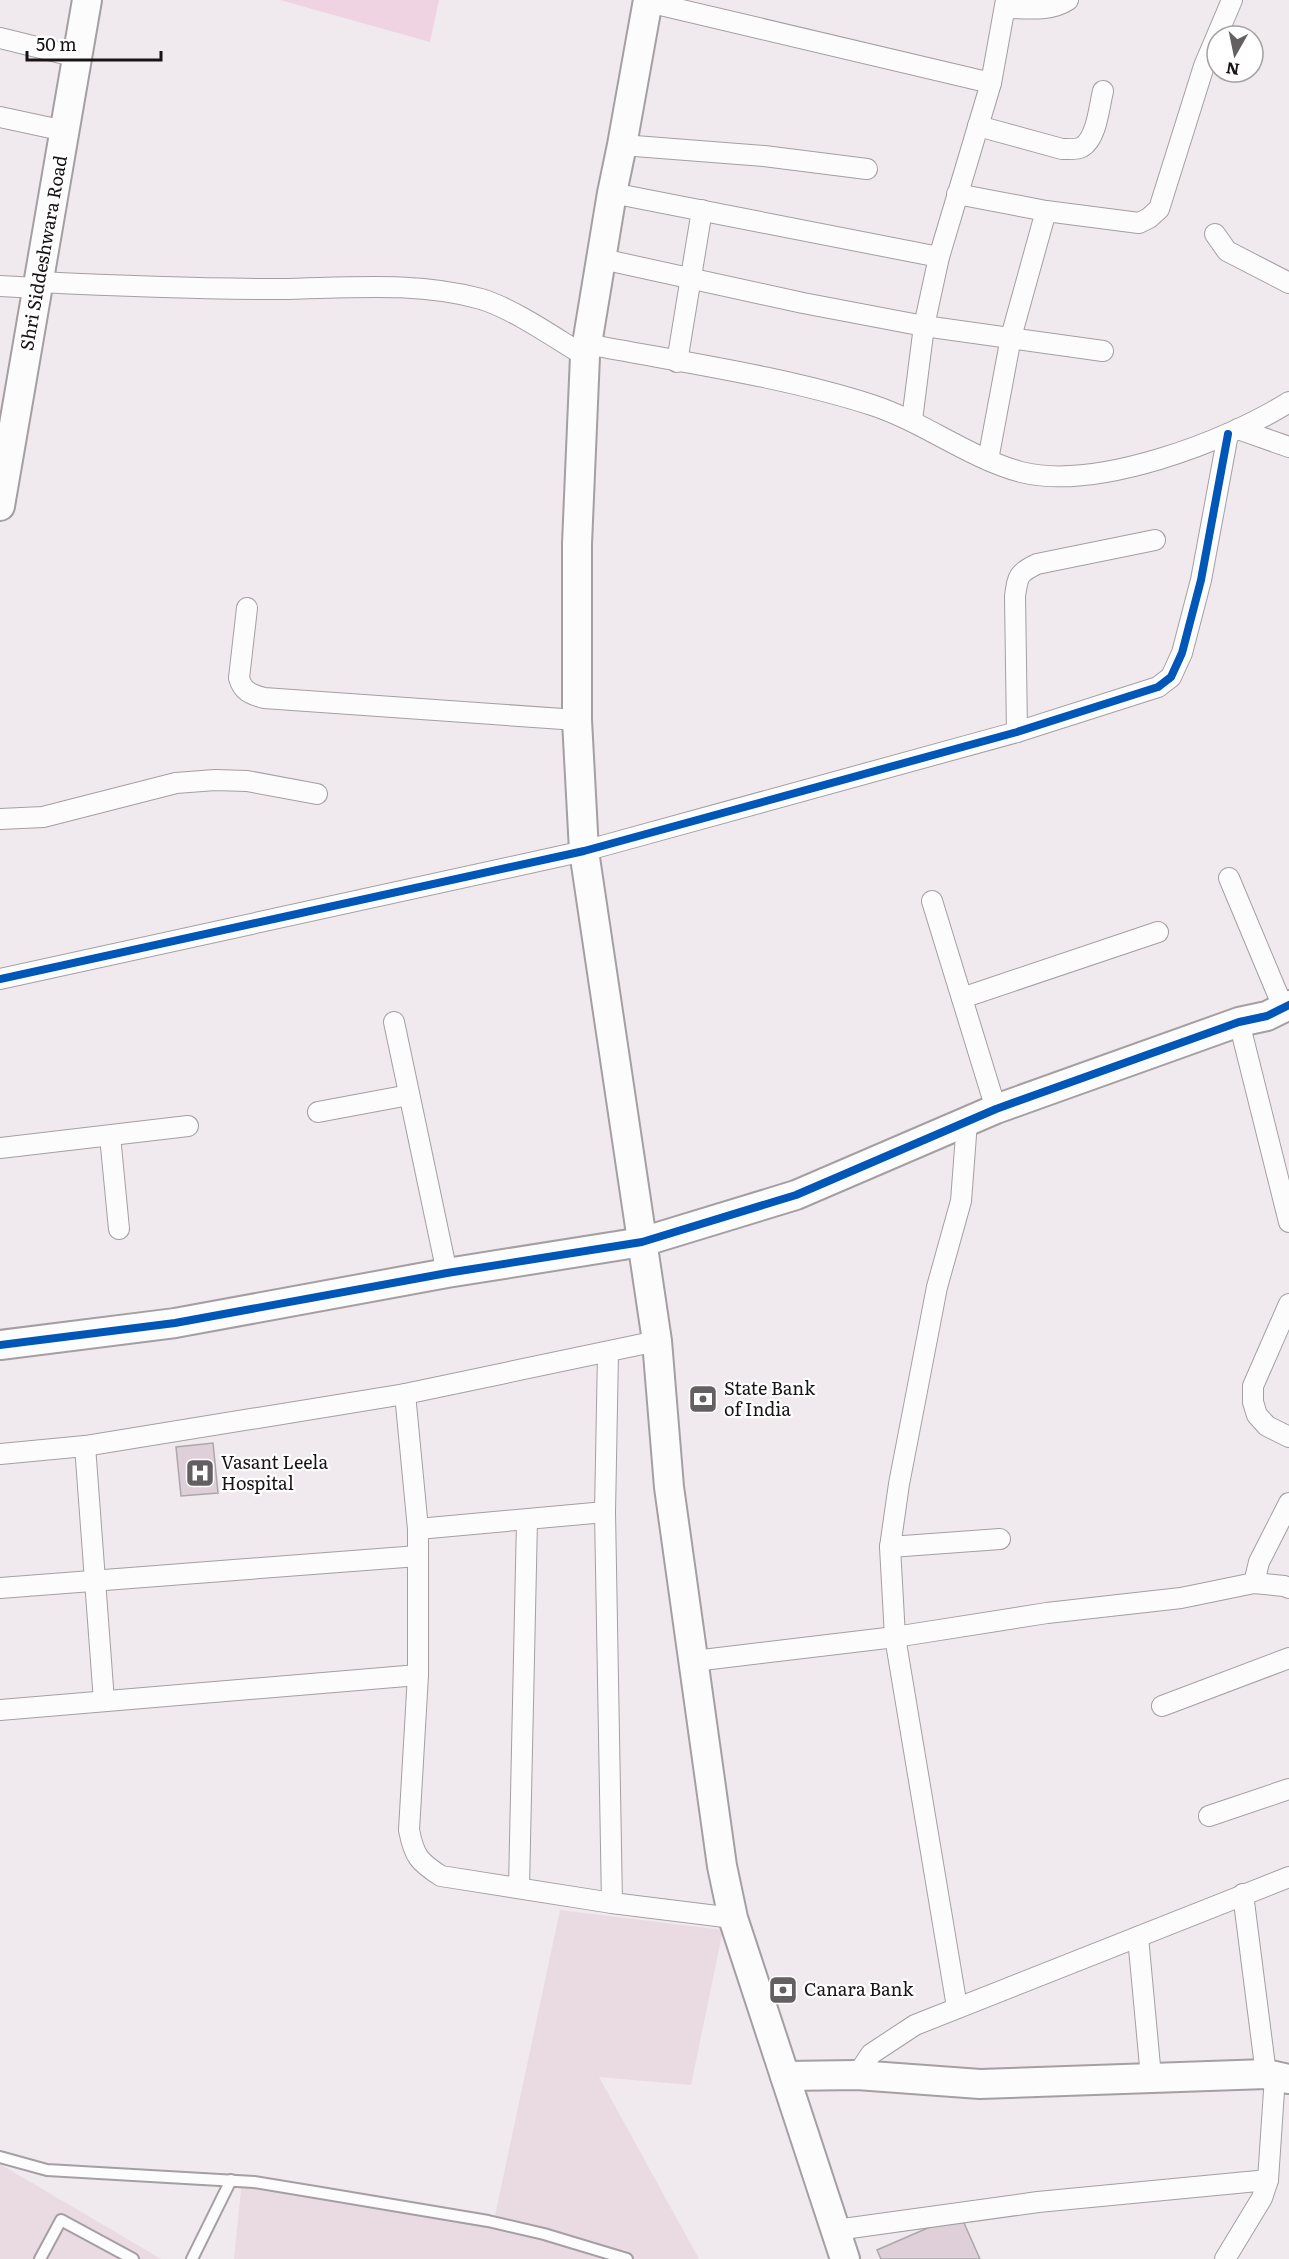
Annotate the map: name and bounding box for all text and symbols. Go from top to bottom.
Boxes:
scale bar [27,24,160,62]
north arrow [1205,24,1265,84]
text: 50 m [36,30,77,57]
text: N [1224,57,1241,83]
street label: Shri Siddeshwara Road [12,153,73,352]
place label: State Bank of India [724,1374,816,1422]
bank icon: State Bank of India [687,1383,719,1415]
place label: Vasant Leela Hospital [221,1448,328,1496]
hospital icon: Vasant Leela Hospital [184,1457,216,1489]
bank icon: Canara Bank [767,1974,799,2006]
place label: Canara Bank [804,1975,914,2002]

